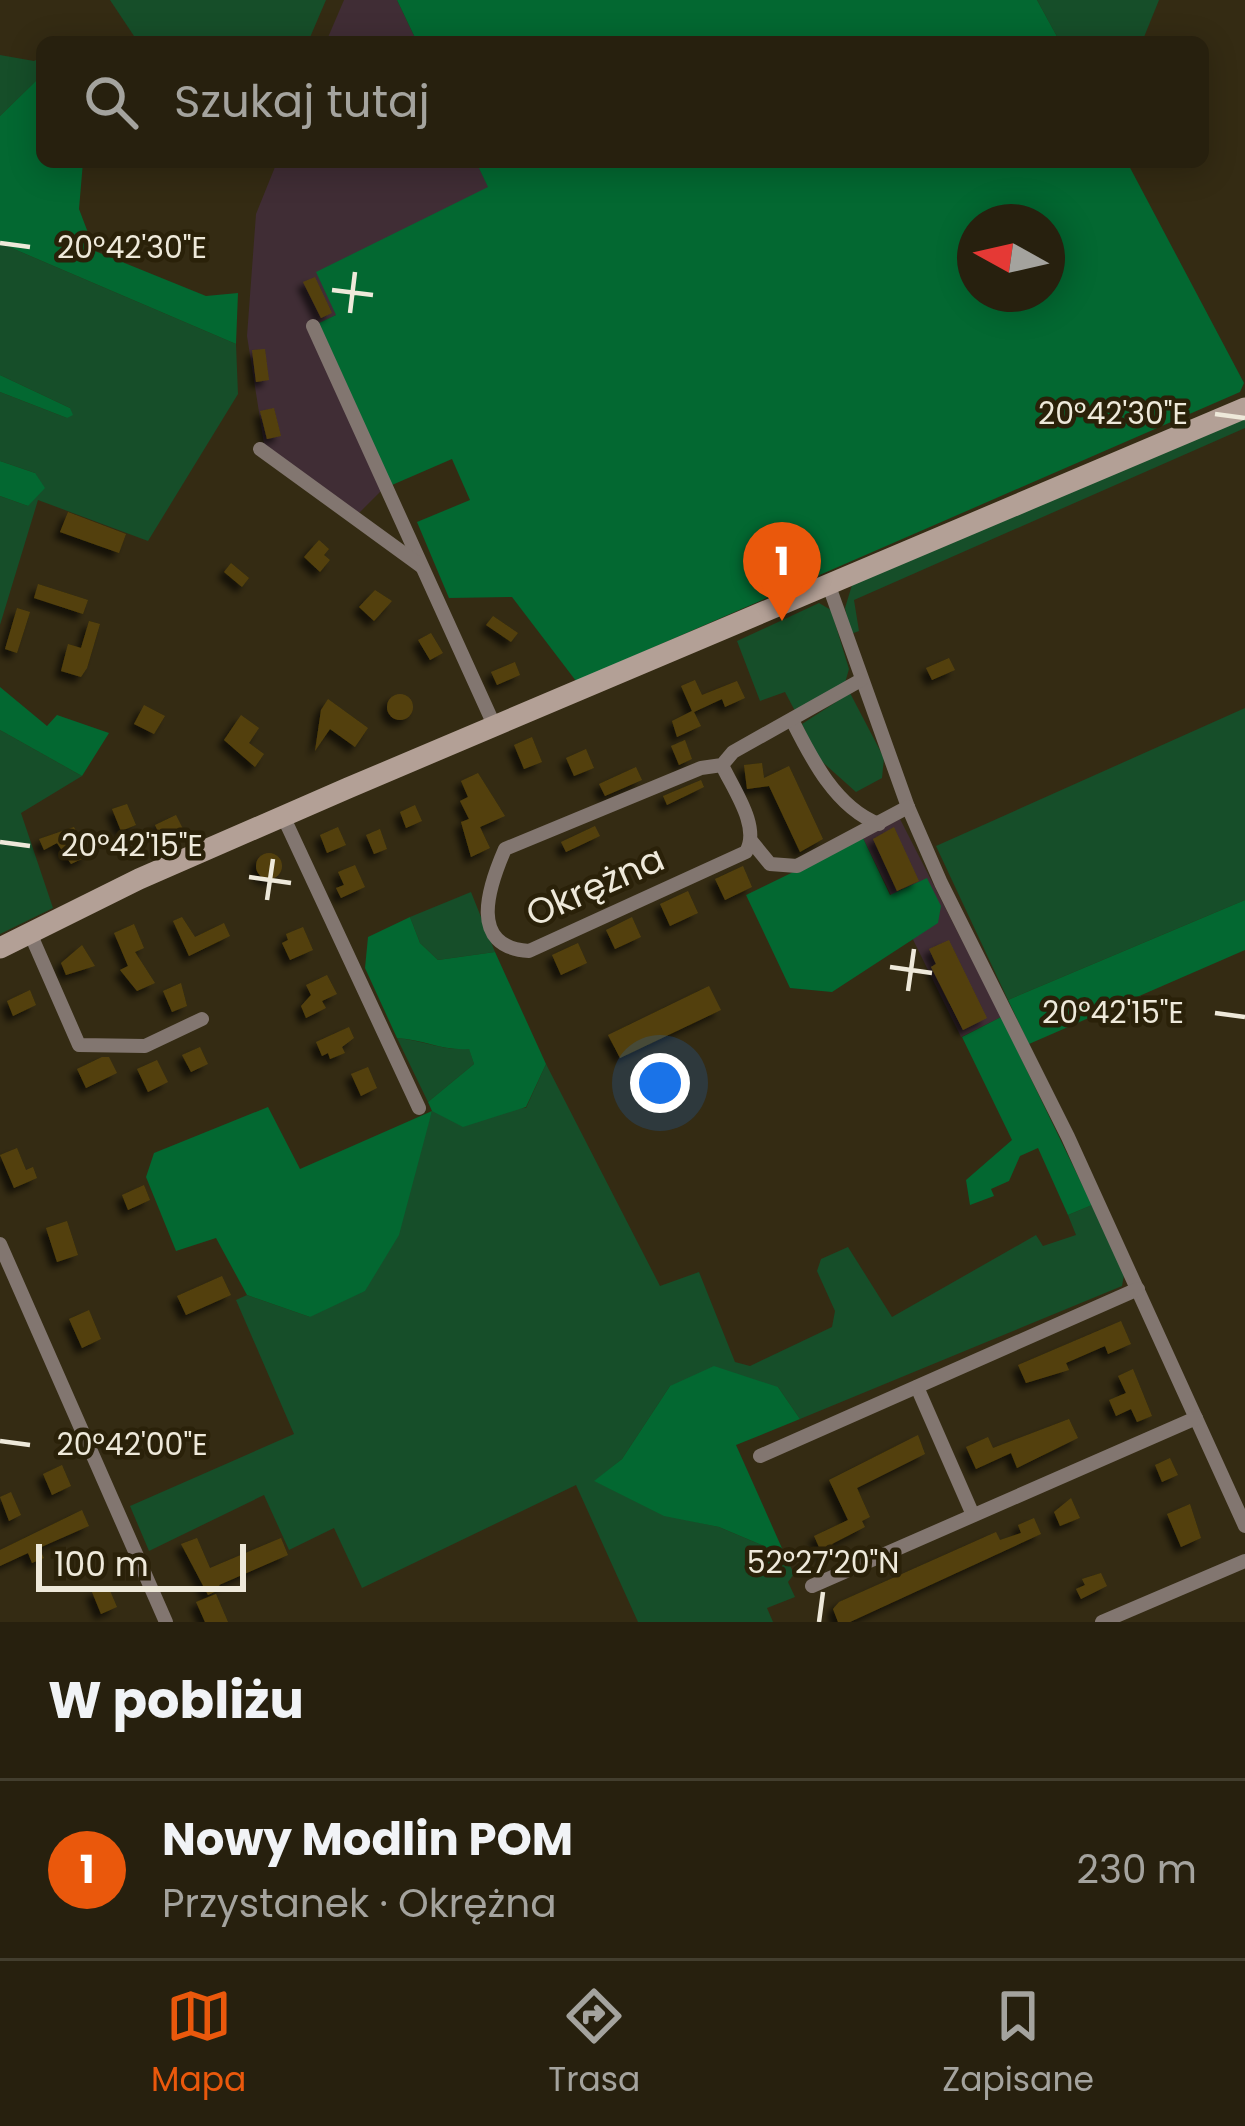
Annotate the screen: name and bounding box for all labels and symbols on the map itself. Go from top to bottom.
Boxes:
north arrow [957,204,1065,312]
text: 20°42'30"E [57,226,207,269]
text: 20°42'30"E [1038,392,1188,435]
pin: 1 [743,522,821,621]
text: 20°42'15"E [61,824,203,867]
street label: Okrężna [518,833,672,939]
text: 20°42'15"E [1042,991,1184,1034]
your location [630,1053,690,1113]
text: 20°42'00"E [56,1423,208,1466]
scale bar [36,1538,246,1591]
text: 52°27'20"N [747,1541,899,1584]

